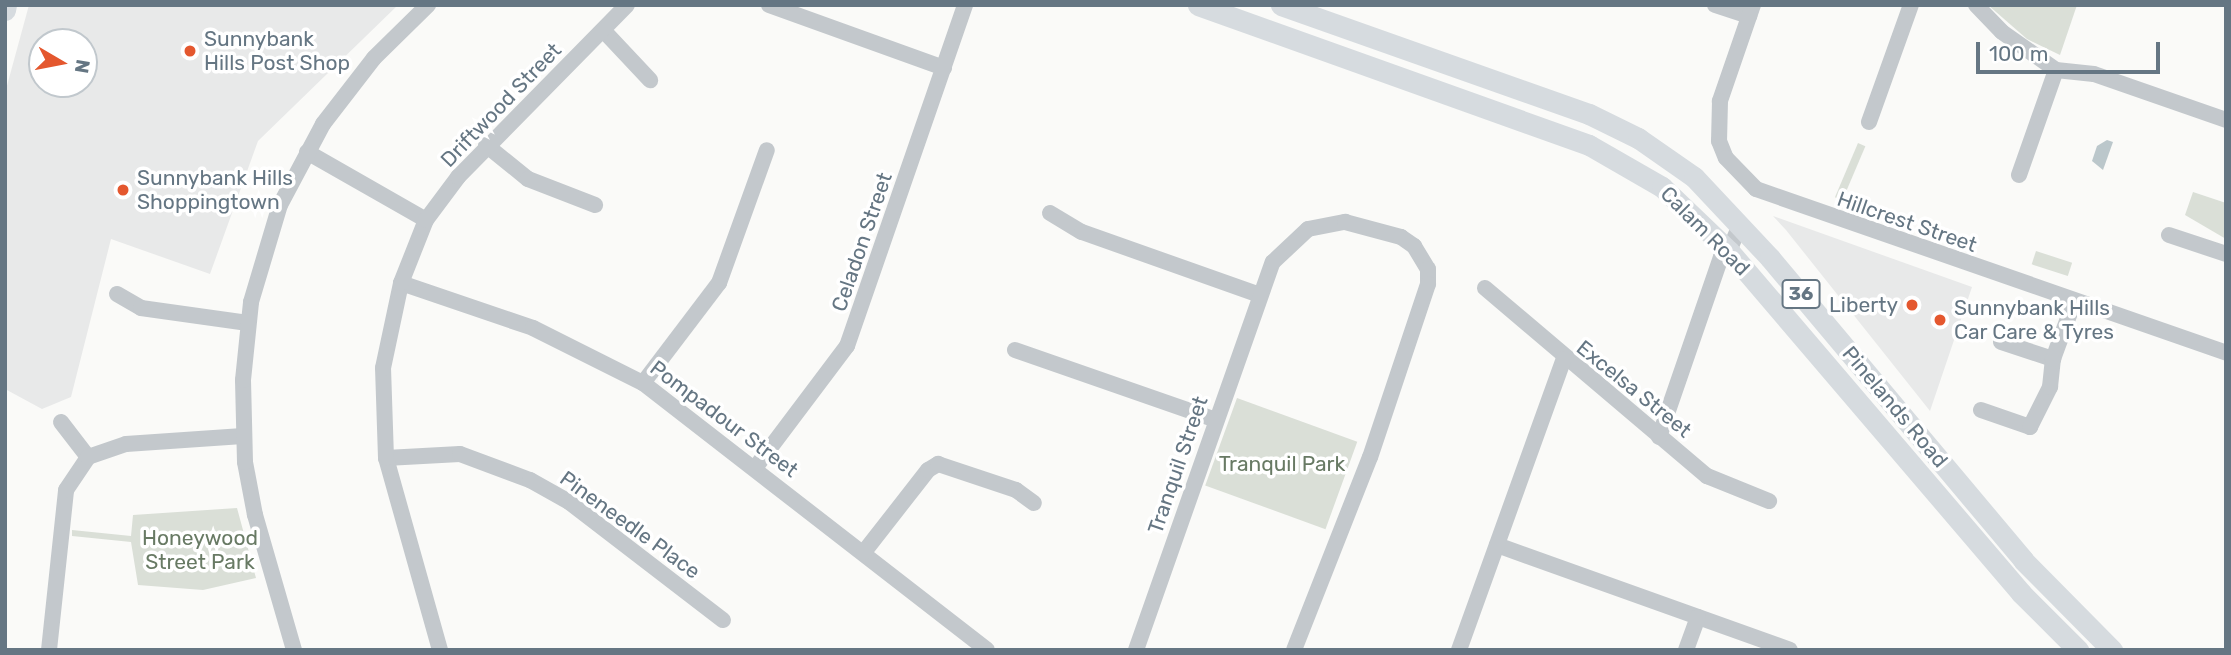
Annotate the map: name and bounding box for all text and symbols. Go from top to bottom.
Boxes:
place label: Sunnybank Hills Post Shop [204,26,350,76]
north arrow [28,28,98,98]
scale bar [1979,28,2163,72]
street label: Driftwood Street [435,38,567,172]
text: 100 m [1989,41,2048,66]
marker: Sunnybank Hills Post Shop [182,43,198,59]
text: N [70,58,95,75]
place label: Sunnybank Hills Shoppingtown [137,165,293,215]
street label: Celadon Street [826,169,898,315]
street label: Calam Road [1655,181,1755,281]
marker: Sunnybank Hills Shoppingtown [115,182,131,198]
street label: Hillcrest Street [1834,186,1980,258]
road number: 36 [1780,278,1822,310]
place label: Liberty [1829,292,1898,318]
place label: Sunnybank Hills Car Care & Tyres [1954,295,2115,345]
marker: Liberty [1904,297,1920,313]
marker: Sunnybank Hills Car Care & Tyres [1932,312,1948,328]
street label: Excelsa Street [1572,335,1696,443]
street label: Pinelands Road [1837,341,1953,473]
street label: Pompadour Street [645,355,803,483]
street label: Tranquil Street [1143,393,1213,537]
park label: Tranquil Park [1219,451,1345,477]
street label: Pineneedle Place [555,466,705,584]
park label: Honeywood Street Park [142,525,258,575]

